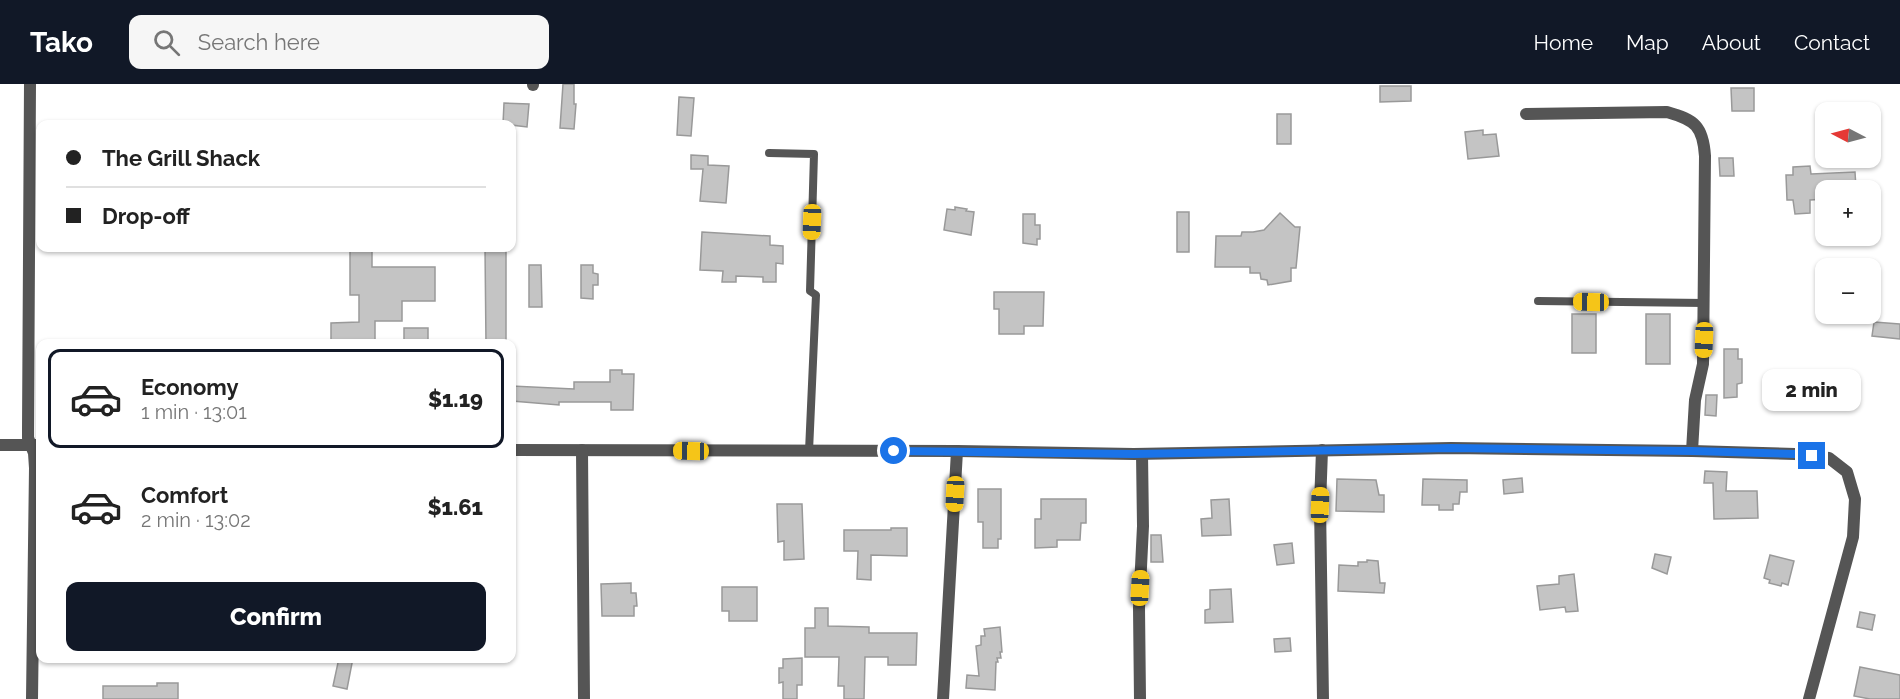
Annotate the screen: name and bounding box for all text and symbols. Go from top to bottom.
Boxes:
search box [129,15,549,69]
text: Tako [30,26,93,59]
icon: search [150,26,183,59]
text: Search here [198,29,320,55]
text: Home [1534,30,1593,55]
text: Map [1626,30,1669,55]
text: About [1702,30,1761,55]
text: Contact [1794,30,1870,55]
north arrow [1815,102,1881,168]
map controls [1815,102,1881,324]
text: The Grill Shack [102,145,260,171]
button: + [1815,180,1881,246]
text: Drop-off [102,203,190,229]
car [802,204,822,240]
button: − [1815,258,1881,324]
car [1573,293,1609,311]
car [1694,322,1714,358]
callout: 2 min [1762,369,1862,411]
icon: car [69,372,123,426]
text: Economy [141,374,239,400]
text: 2 min [1785,378,1838,402]
text: $1.19 [428,386,483,412]
text: 1 min · 13:01 [141,400,247,424]
route start [880,437,907,464]
car [673,442,709,460]
route end [1798,442,1825,469]
car [945,476,965,512]
icon: car [69,480,123,534]
text: Comfort [141,482,228,508]
car [1310,487,1330,523]
text: $1.61 [427,494,483,520]
text: 2 min · 13:02 [141,508,251,532]
car [1130,570,1150,606]
button: Confirm [66,582,486,651]

